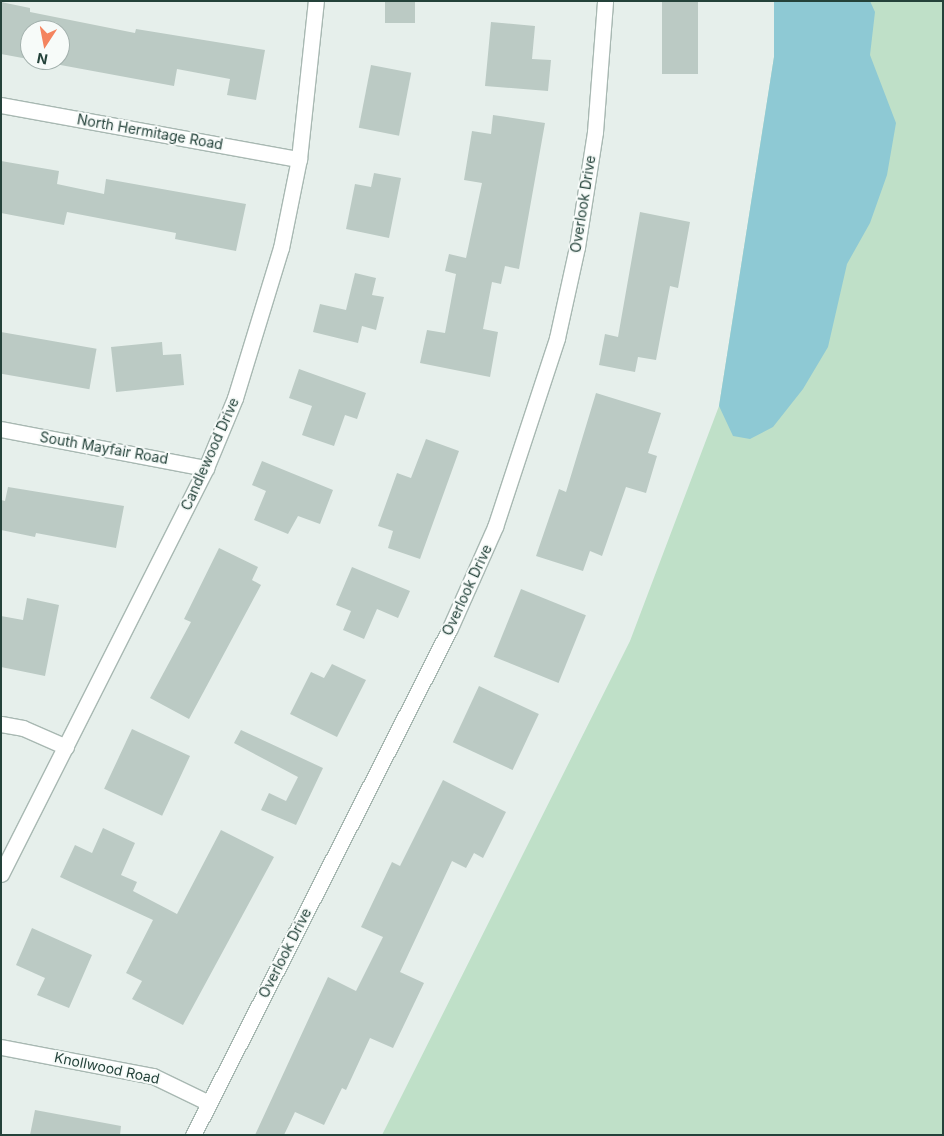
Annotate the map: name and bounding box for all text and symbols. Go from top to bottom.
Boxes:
north arrow [20,20,70,70]
text: N [35,50,49,69]
street label: North Hermitage Road [76,111,224,153]
street label: Overlook Drive [567,154,599,254]
street label: Candlewood Drive [178,395,242,513]
street label: South Mayfair Road [39,428,169,468]
street label: Overlook Drive [439,542,495,638]
street label: Overlook Drive [255,905,315,1001]
street label: Knollwood Road [53,1049,161,1087]

